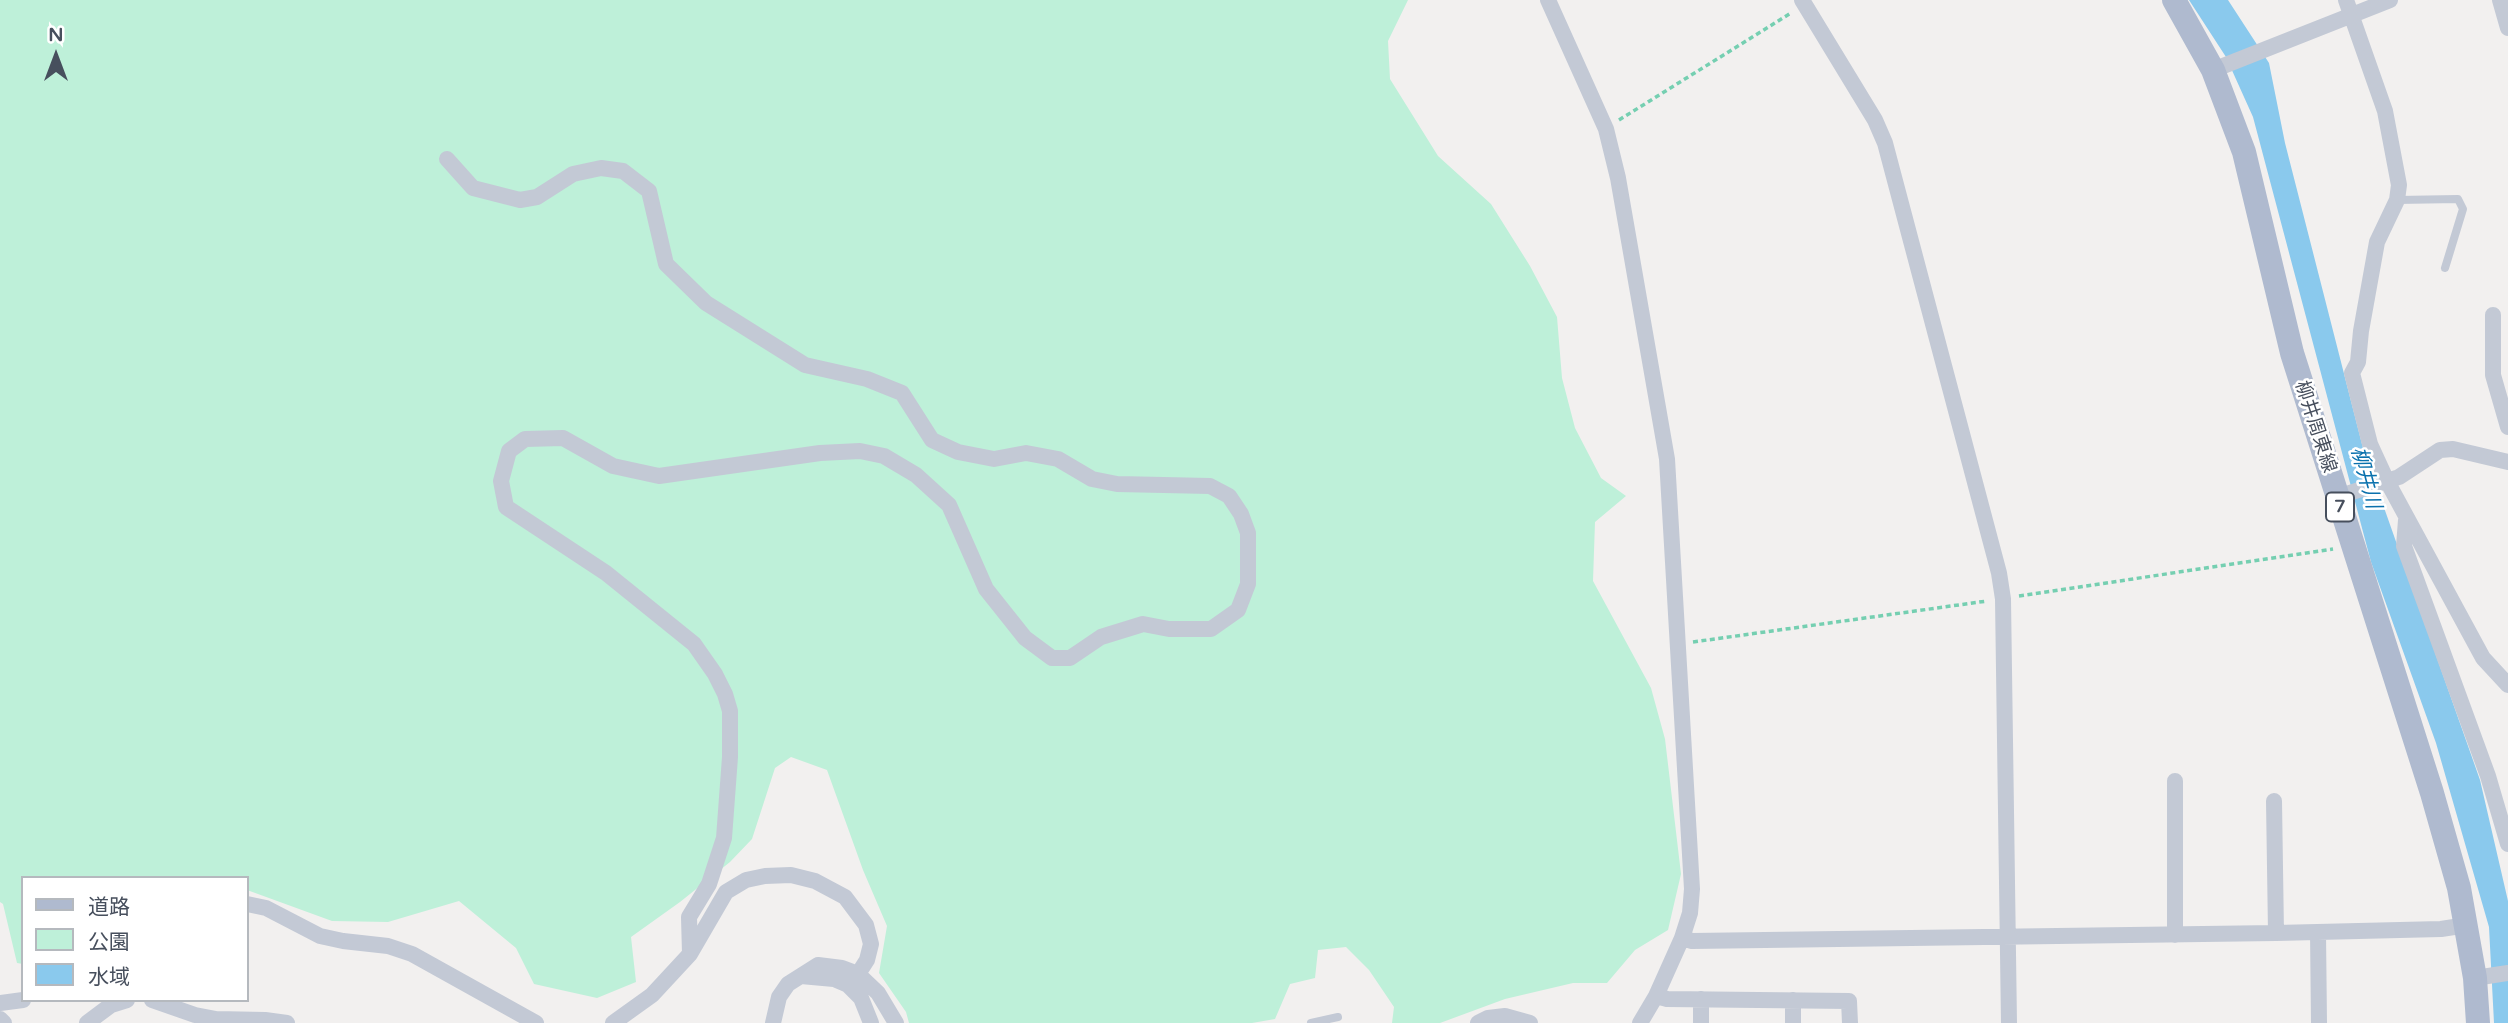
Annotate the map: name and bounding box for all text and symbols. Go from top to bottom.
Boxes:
north arrow [21,21,91,91]
text: N [48,24,64,46]
street label: 柳井周東線 [2289,378,2341,476]
water label: 柳井川 [2345,444,2385,512]
road number: 7 [2326,492,2354,522]
legend [21,876,248,1002]
text: 道路 [88,895,130,920]
text: 公園 [88,930,130,955]
text: 水域 [88,965,130,990]

